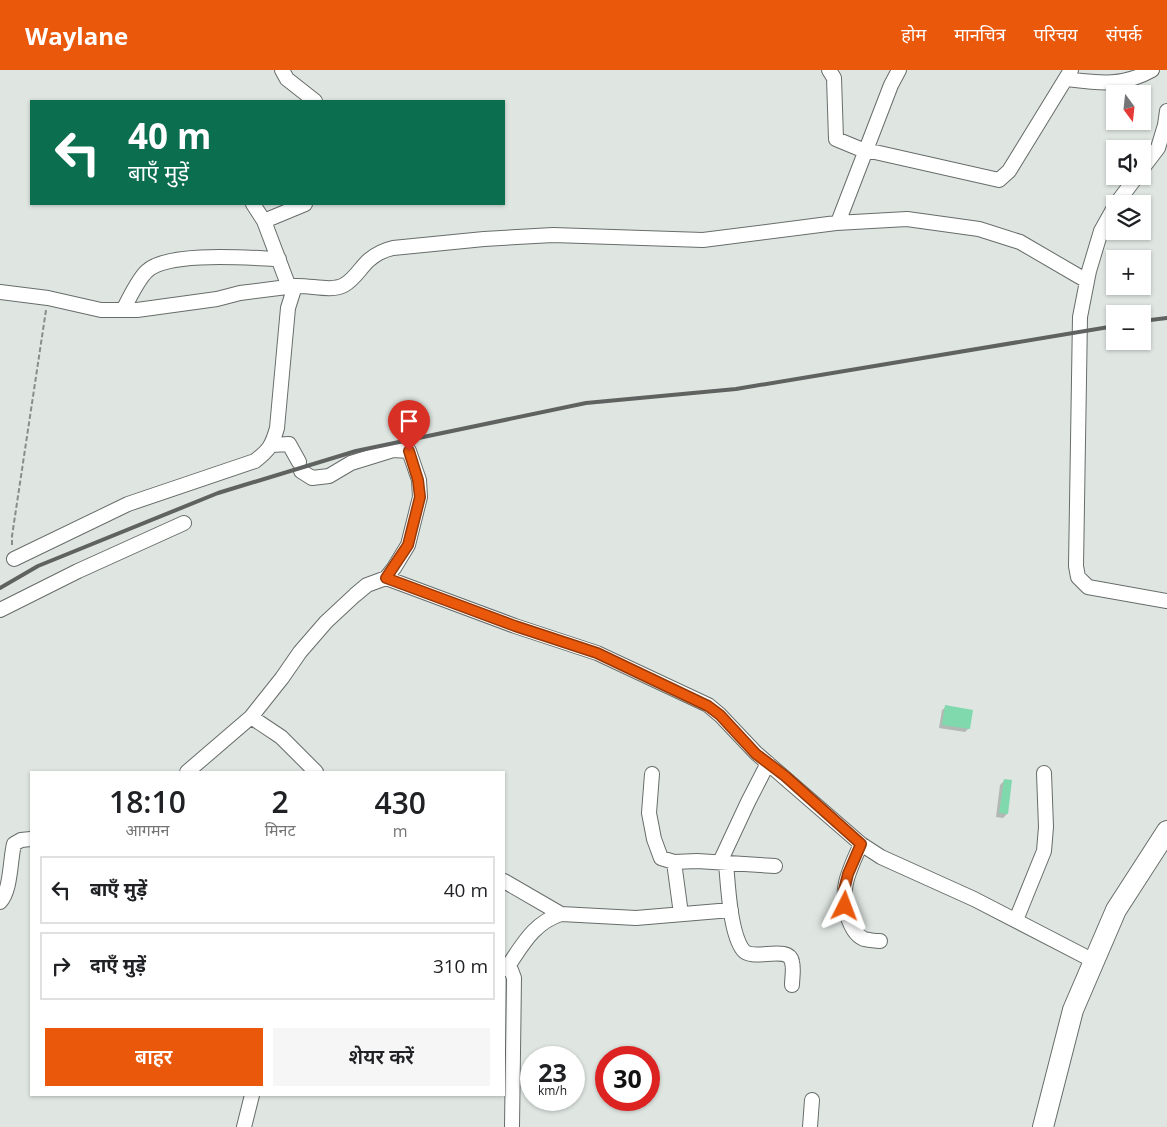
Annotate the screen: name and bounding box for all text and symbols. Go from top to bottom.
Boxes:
text: Waylane [25,19,128,52]
text: होम [901,22,926,46]
text: मानचित्र [954,22,1006,46]
text: परिचय [1034,22,1078,46]
text: संपर्क [1106,22,1142,46]
north arrow [1106,85,1151,130]
map controls [1106,85,1151,350]
text: 40 m [128,112,211,159]
icon: left [45,120,110,185]
button: sound [1106,140,1151,185]
text: बाएँ मुड़ें [128,157,189,187]
button: layers [1106,195,1151,240]
button: + [1106,250,1151,295]
button: − [1106,305,1151,350]
pin [388,400,430,451]
icon: arrive [395,407,423,435]
text: 18:10 [109,781,186,822]
text: 2 [272,781,289,822]
text: 430 [375,782,426,823]
text: आगमन [126,819,169,841]
text: मिनट [265,819,296,841]
text: m [393,820,408,842]
icon: left [47,876,75,904]
text: बाएँ मुड़ें [90,876,147,902]
text: 40 m [444,877,488,903]
position arrow [818,879,870,931]
icon: right [47,952,75,980]
text: दाएँ मुड़ें [90,952,146,978]
text: 310 m [433,953,488,979]
button: बाहर [45,1028,263,1086]
button: शेयर करें [273,1028,490,1086]
speed limit sign: 30 [595,1046,660,1111]
text: 23 [538,1055,567,1089]
text: km/h [538,1082,567,1099]

